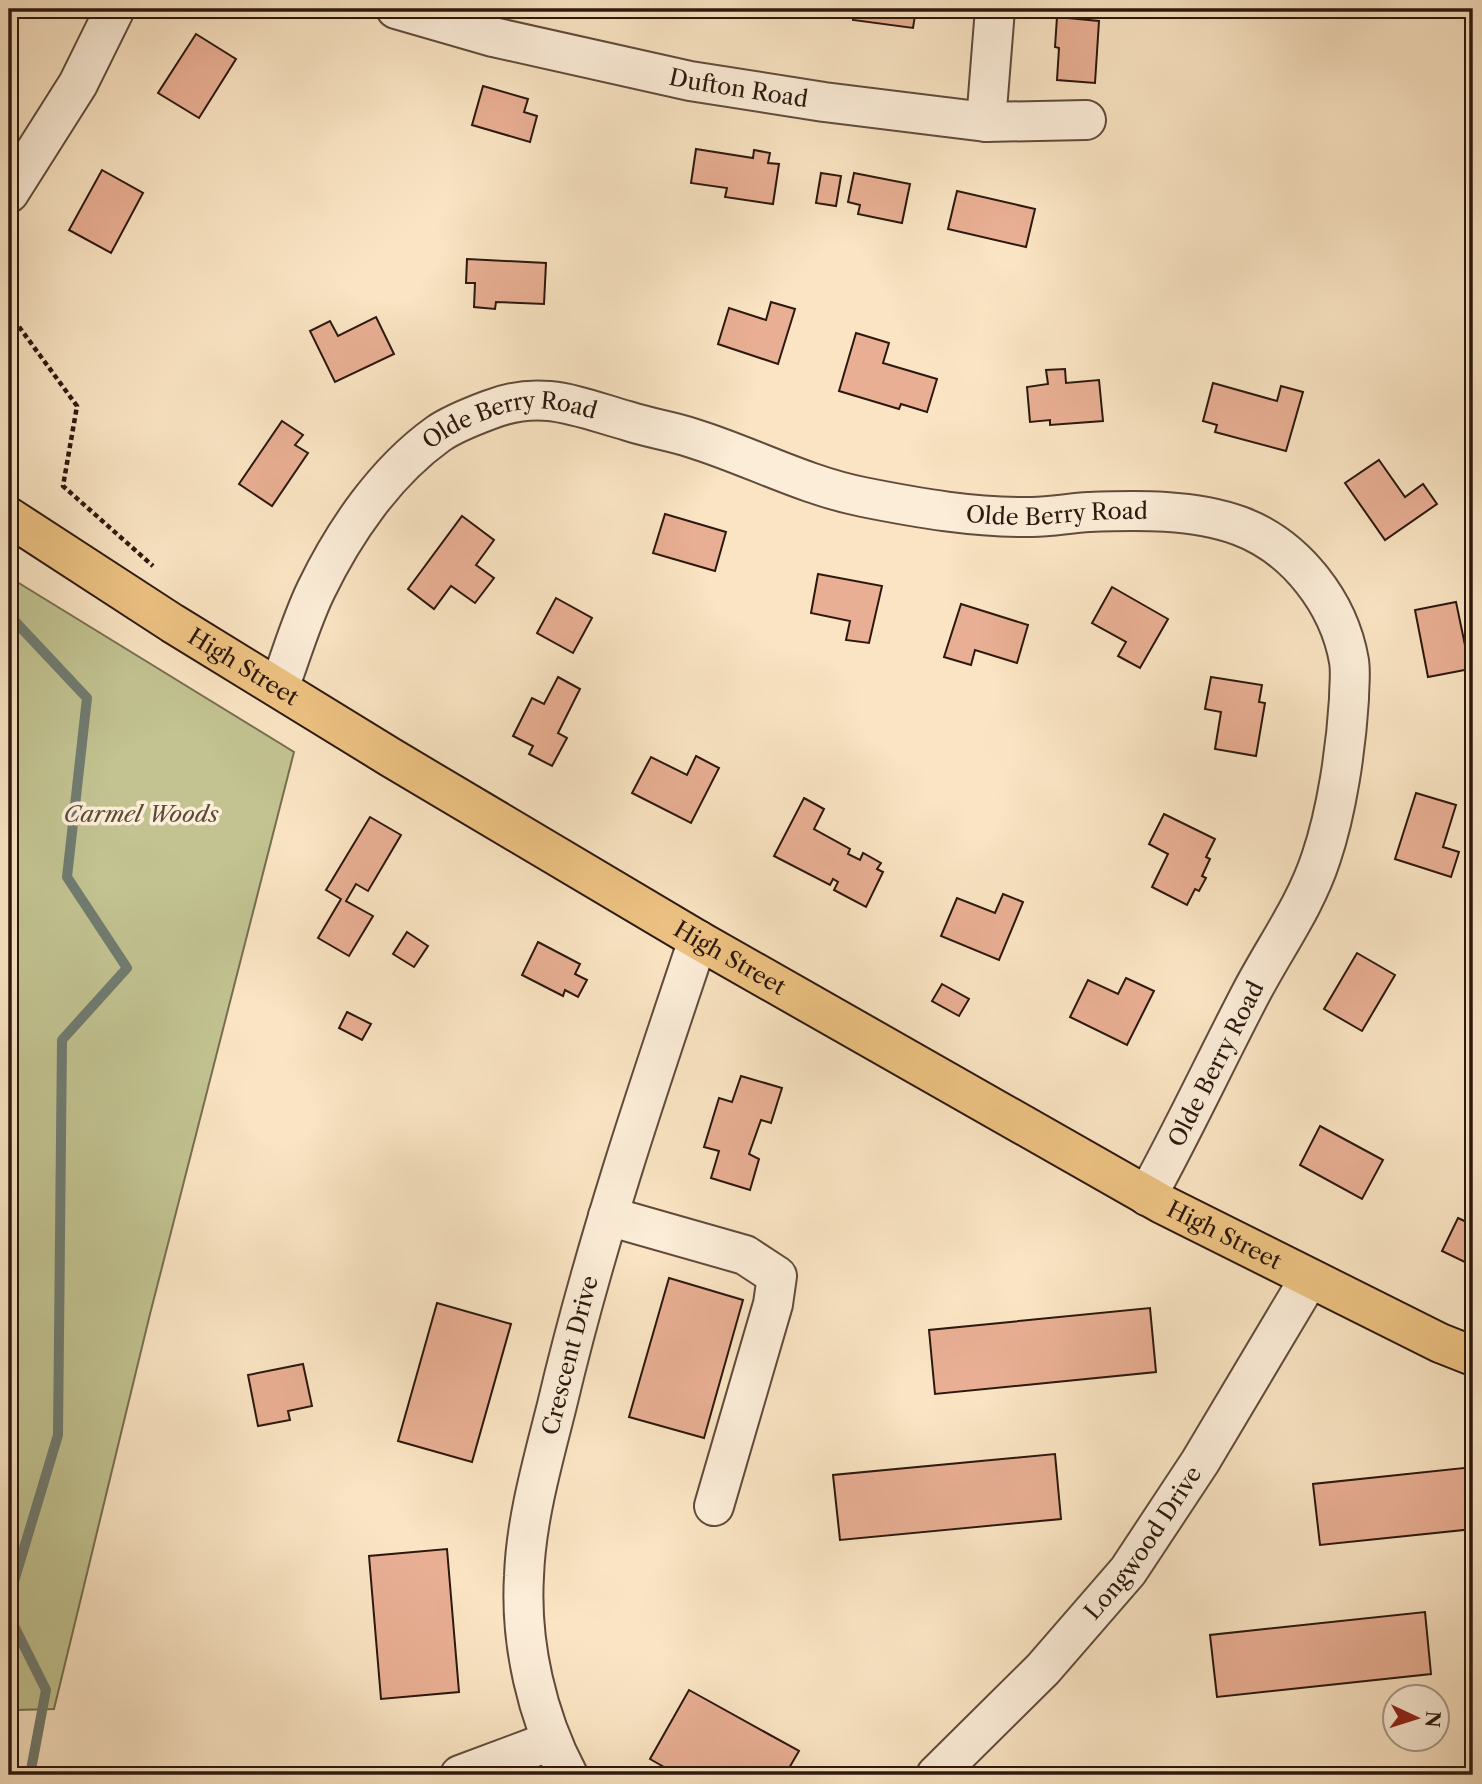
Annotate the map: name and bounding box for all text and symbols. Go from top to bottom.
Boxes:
street label: Dufton Road [666,63,810,113]
street label: Olde Berry Road [417,386,600,455]
street label: Olde Berry Road [965,497,1148,531]
street label: High Street [183,622,304,711]
park label: Carmel Woods [63,800,219,828]
street label: High Street [669,915,791,1001]
street label: Olde Berry Road [1162,976,1270,1152]
street label: High Street [1162,1195,1286,1276]
street label: Crescent Drive [536,1272,604,1438]
street label: Longwood Drive [1078,1461,1207,1625]
north arrow [1380,1682,1450,1752]
text: N [1420,1710,1445,1728]

